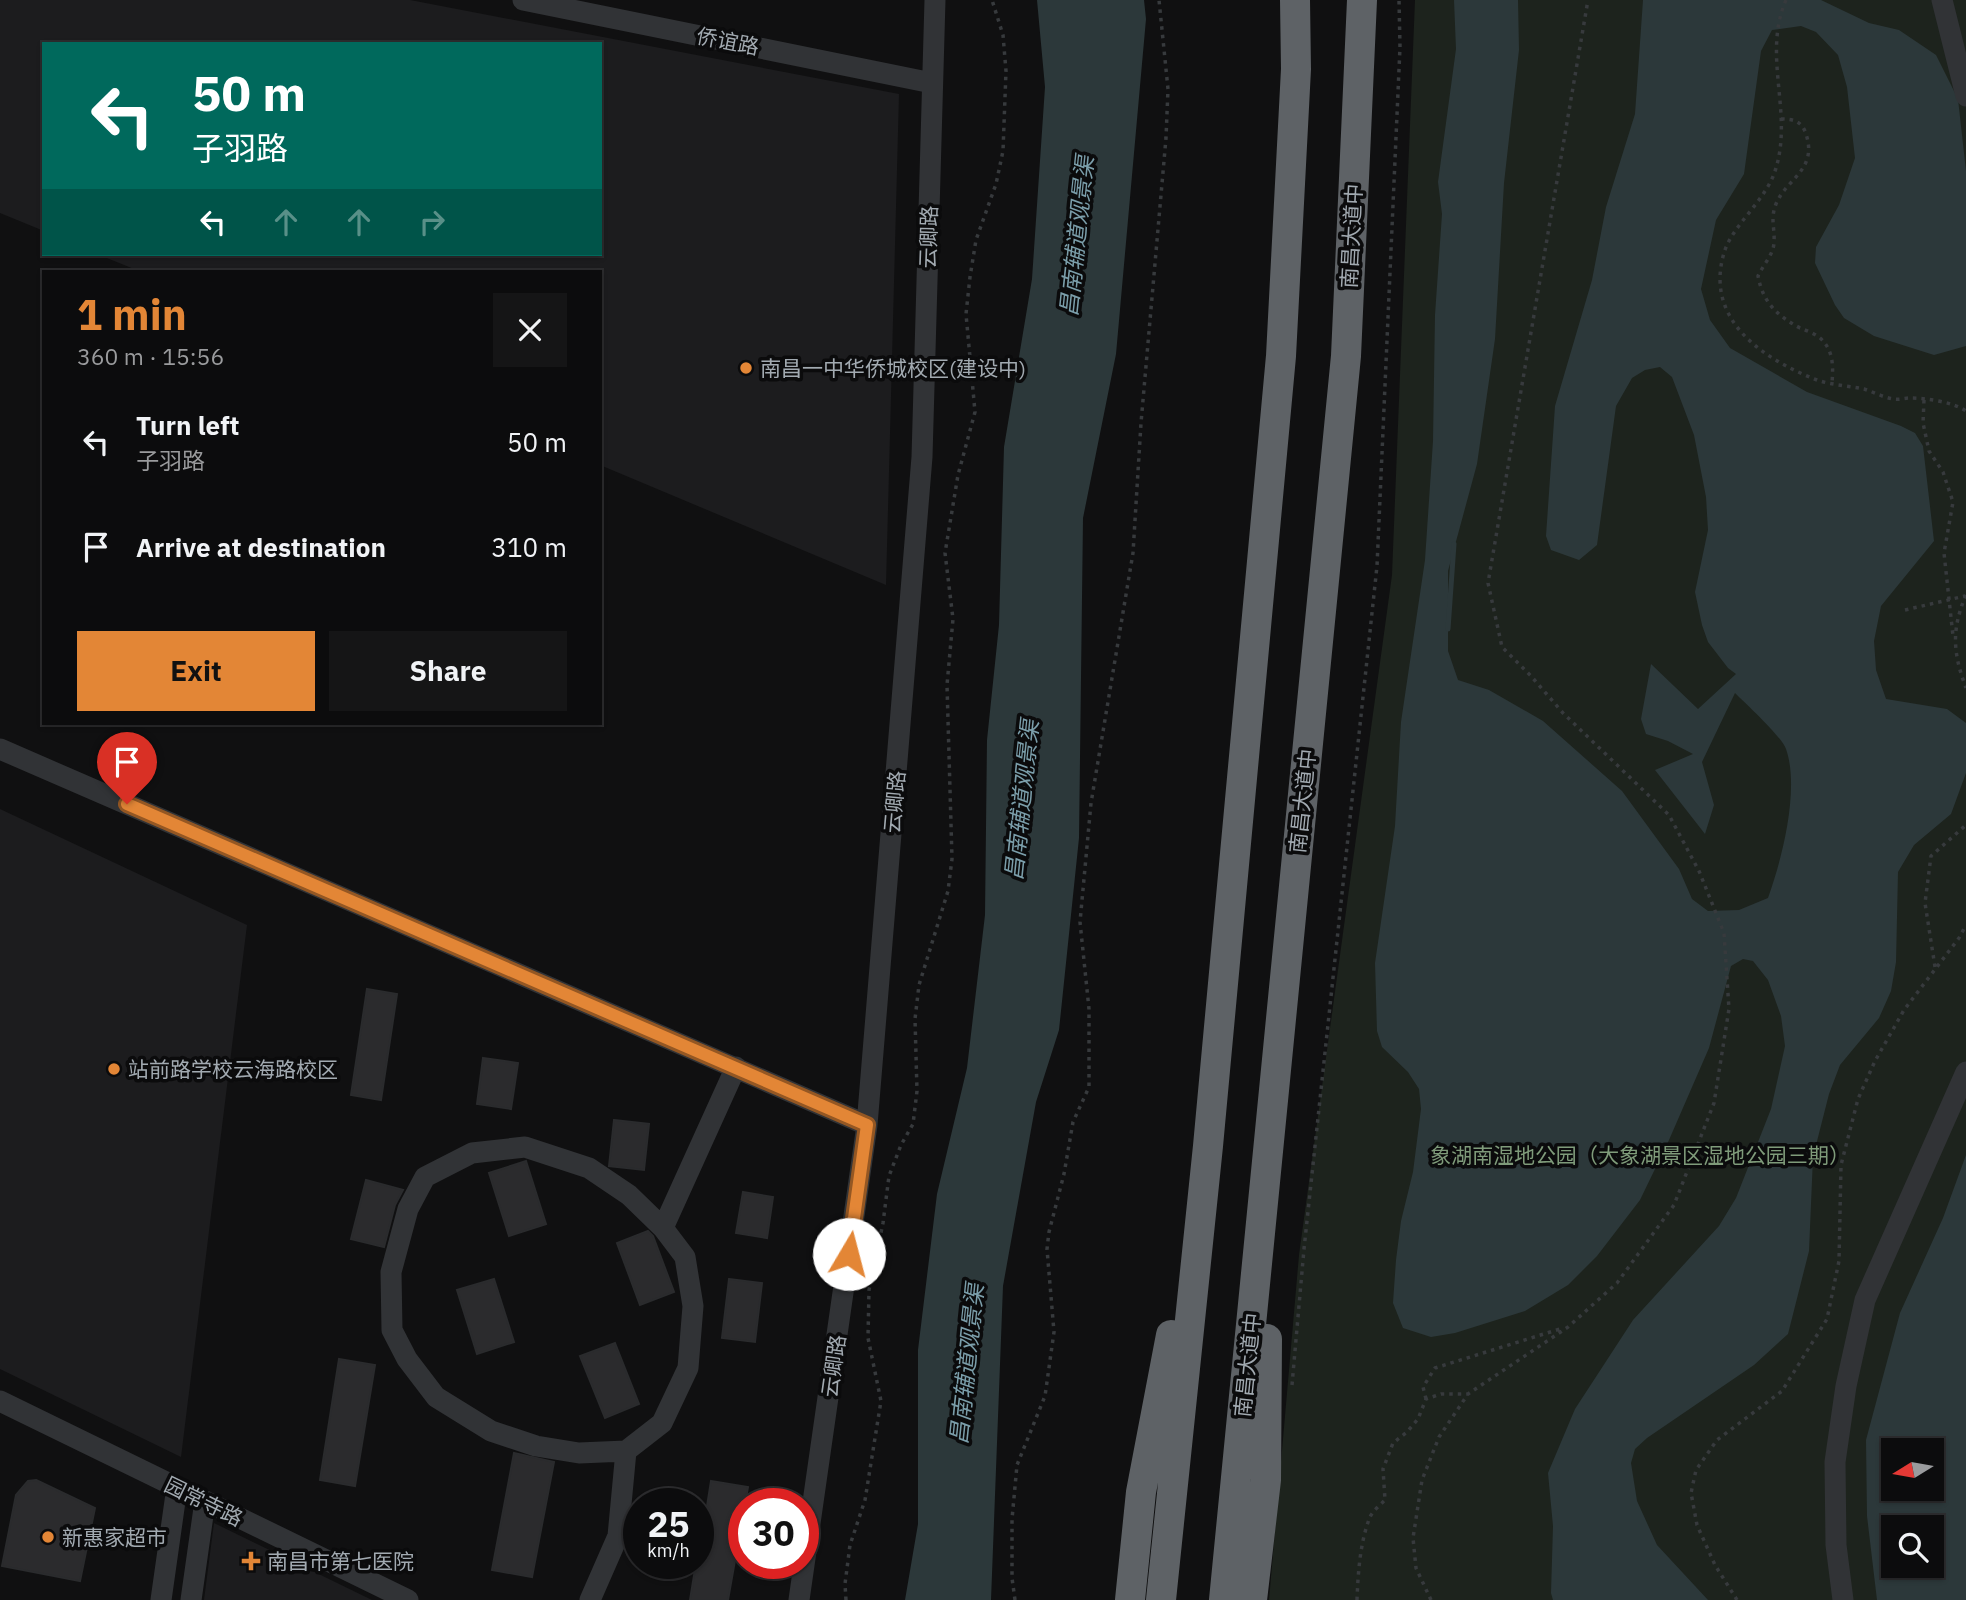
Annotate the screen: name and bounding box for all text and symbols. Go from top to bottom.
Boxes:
street label: 侨谊路 [694,21,762,61]
text: 50 m [192,61,306,124]
icon: left [77,70,168,161]
text: 子羽路 [192,127,288,169]
water label: 昌南辅道观景渠 [1053,151,1100,318]
street label: 南昌大道中 [1334,183,1368,289]
icon: left [194,203,232,241]
icon: ahead [267,203,305,241]
icon: ahead [340,203,378,241]
icon: right [413,203,451,241]
street label: 云卿路 [913,205,943,269]
text: 1 min [77,287,187,342]
button: close [493,293,567,367]
text: 360 m · 15:56 [77,341,224,371]
place label: 南昌一中华侨城校区(建设中) [760,354,1026,382]
marker: 南昌一中华侨城校区(建设中) [738,360,754,376]
text: Turn left [136,408,239,442]
icon: left [77,423,115,461]
text: 50 m [507,425,567,459]
text: 子羽路 [136,445,205,475]
icon: arrive [77,528,115,566]
text: Arrive at destination [136,530,386,564]
text: 310 m [491,530,567,564]
button: Exit [77,631,315,711]
button: Share [329,631,567,711]
water label: 昌南辅道观景渠 [998,715,1045,882]
pin [97,732,157,804]
icon: arrive [108,743,146,781]
street label: 南昌大道中 [1283,747,1321,855]
street label: 云卿路 [877,769,911,835]
place label: 站前路学校云海路校区 [128,1055,338,1083]
marker: 站前路学校云海路校区 [106,1061,122,1077]
park label: 象湖南湿地公园（大象湖景区湿地公园三期） [1430,1141,1850,1169]
position arrow [812,1217,886,1291]
water label: 昌南辅道观景渠 [943,1279,990,1446]
street label: 南昌大道中 [1228,1311,1266,1419]
street label: 云卿路 [815,1333,851,1399]
north arrow [1881,1438,1944,1502]
map controls [1881,1438,1944,1578]
street label: 园常寺路 [160,1470,248,1532]
speed limit sign: 30 [728,1488,819,1579]
text: 25 [647,1501,690,1547]
button: search [1881,1515,1944,1578]
place label: 新惠家超市 [62,1523,167,1551]
marker: 新惠家超市 [40,1529,56,1545]
text: km/h [647,1539,690,1562]
place label: 南昌市第七医院 [267,1547,414,1575]
marker: 南昌市第七医院 [241,1551,261,1571]

